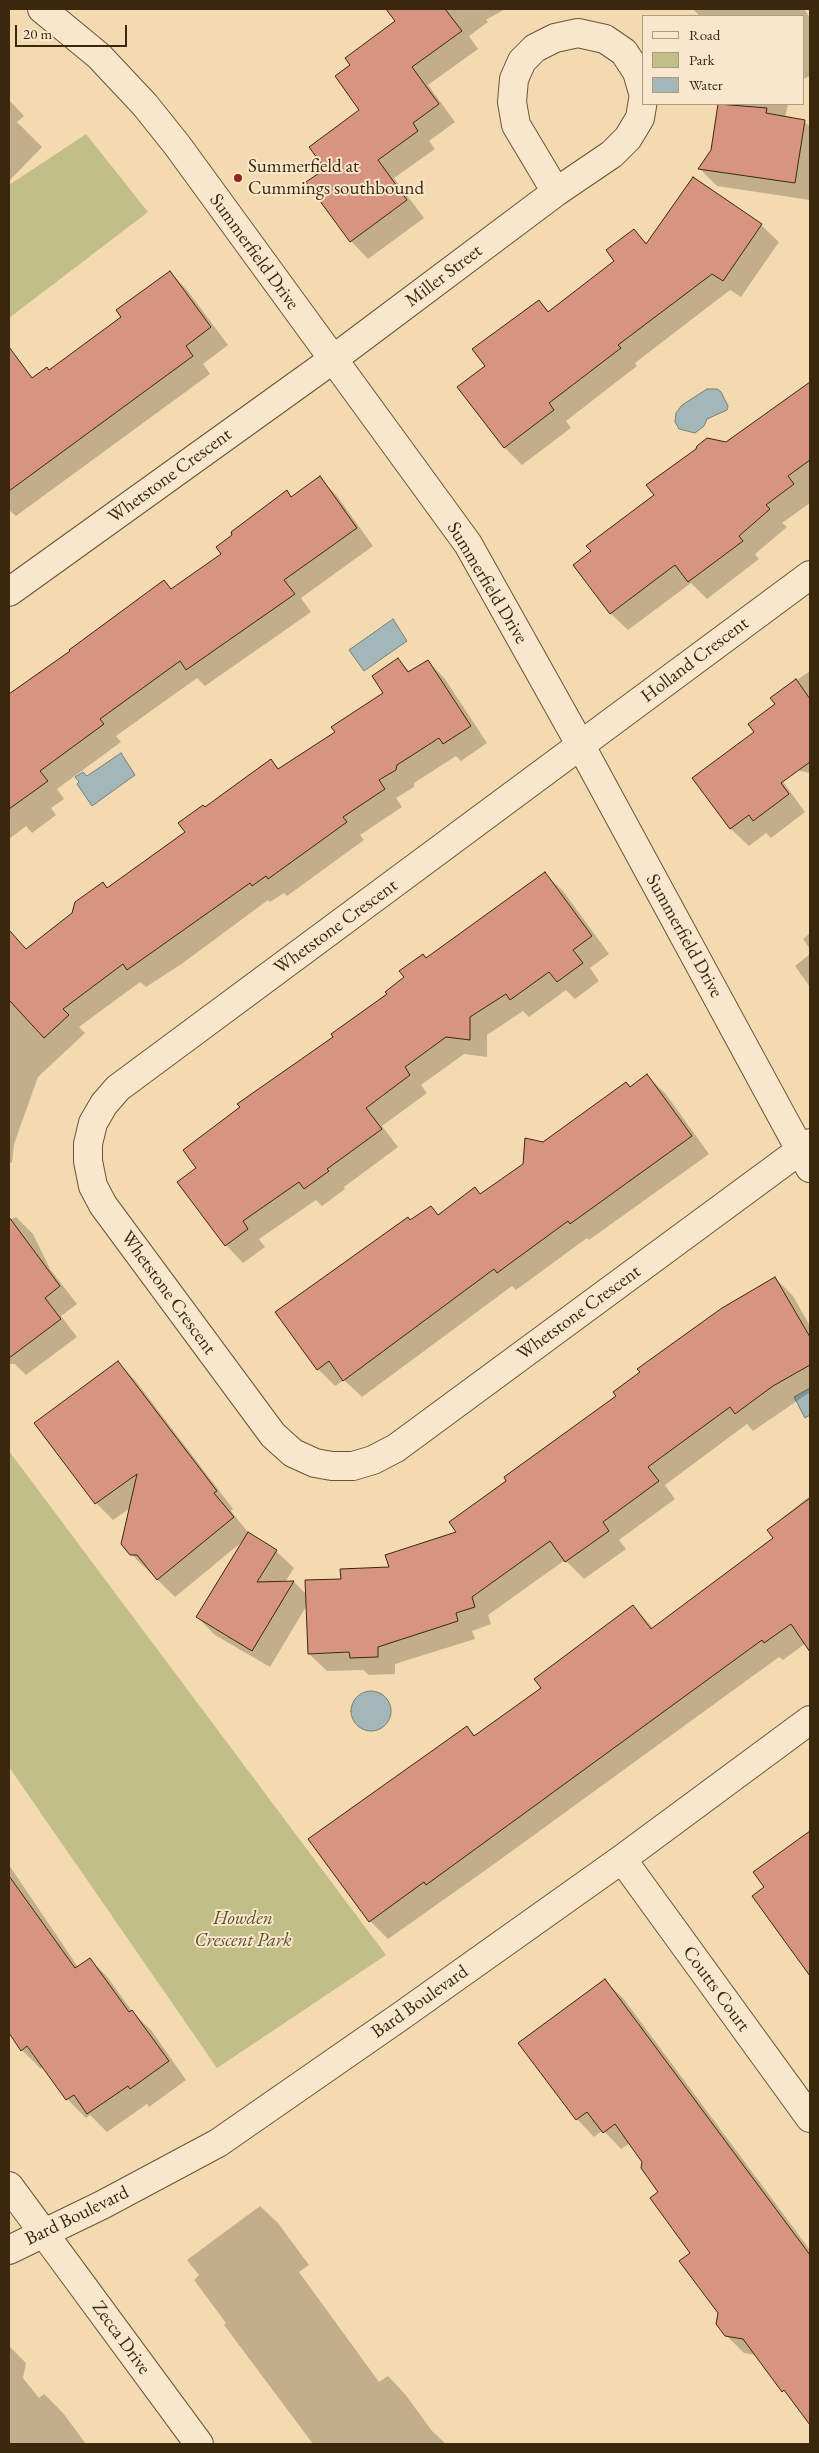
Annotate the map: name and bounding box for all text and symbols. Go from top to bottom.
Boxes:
scale bar [18,15,130,47]
legend [642,15,804,105]
text: 20 m [23,24,52,43]
text: Road [689,25,720,44]
text: Park [689,50,715,69]
text: Water [689,75,723,94]
place label: Summerfield at Cummings southbound [248,156,424,200]
marker: Summerfield at Cummings southbound [232,172,244,184]
street label: Summerfield Drive [204,189,304,315]
street label: Miller Street [401,240,487,312]
street label: Whetstone Crescent [104,423,236,529]
street label: Summerfield Drive [442,518,532,648]
street label: Holland Crescent [637,612,753,708]
street label: Summerfield Drive [641,870,727,1002]
street label: Whetstone Crescent [270,874,402,980]
street label: Whetstone Crescent [115,1227,221,1359]
street label: Whetstone Crescent [513,1260,645,1366]
park label: Howden Crescent Park [194,1908,292,1952]
street label: Coutts Court [677,1942,755,2036]
street label: Bard Boulevard [367,1960,473,2044]
street label: Bard Boulevard [21,2181,133,2251]
street label: Zecca Drive [87,2297,155,2379]

